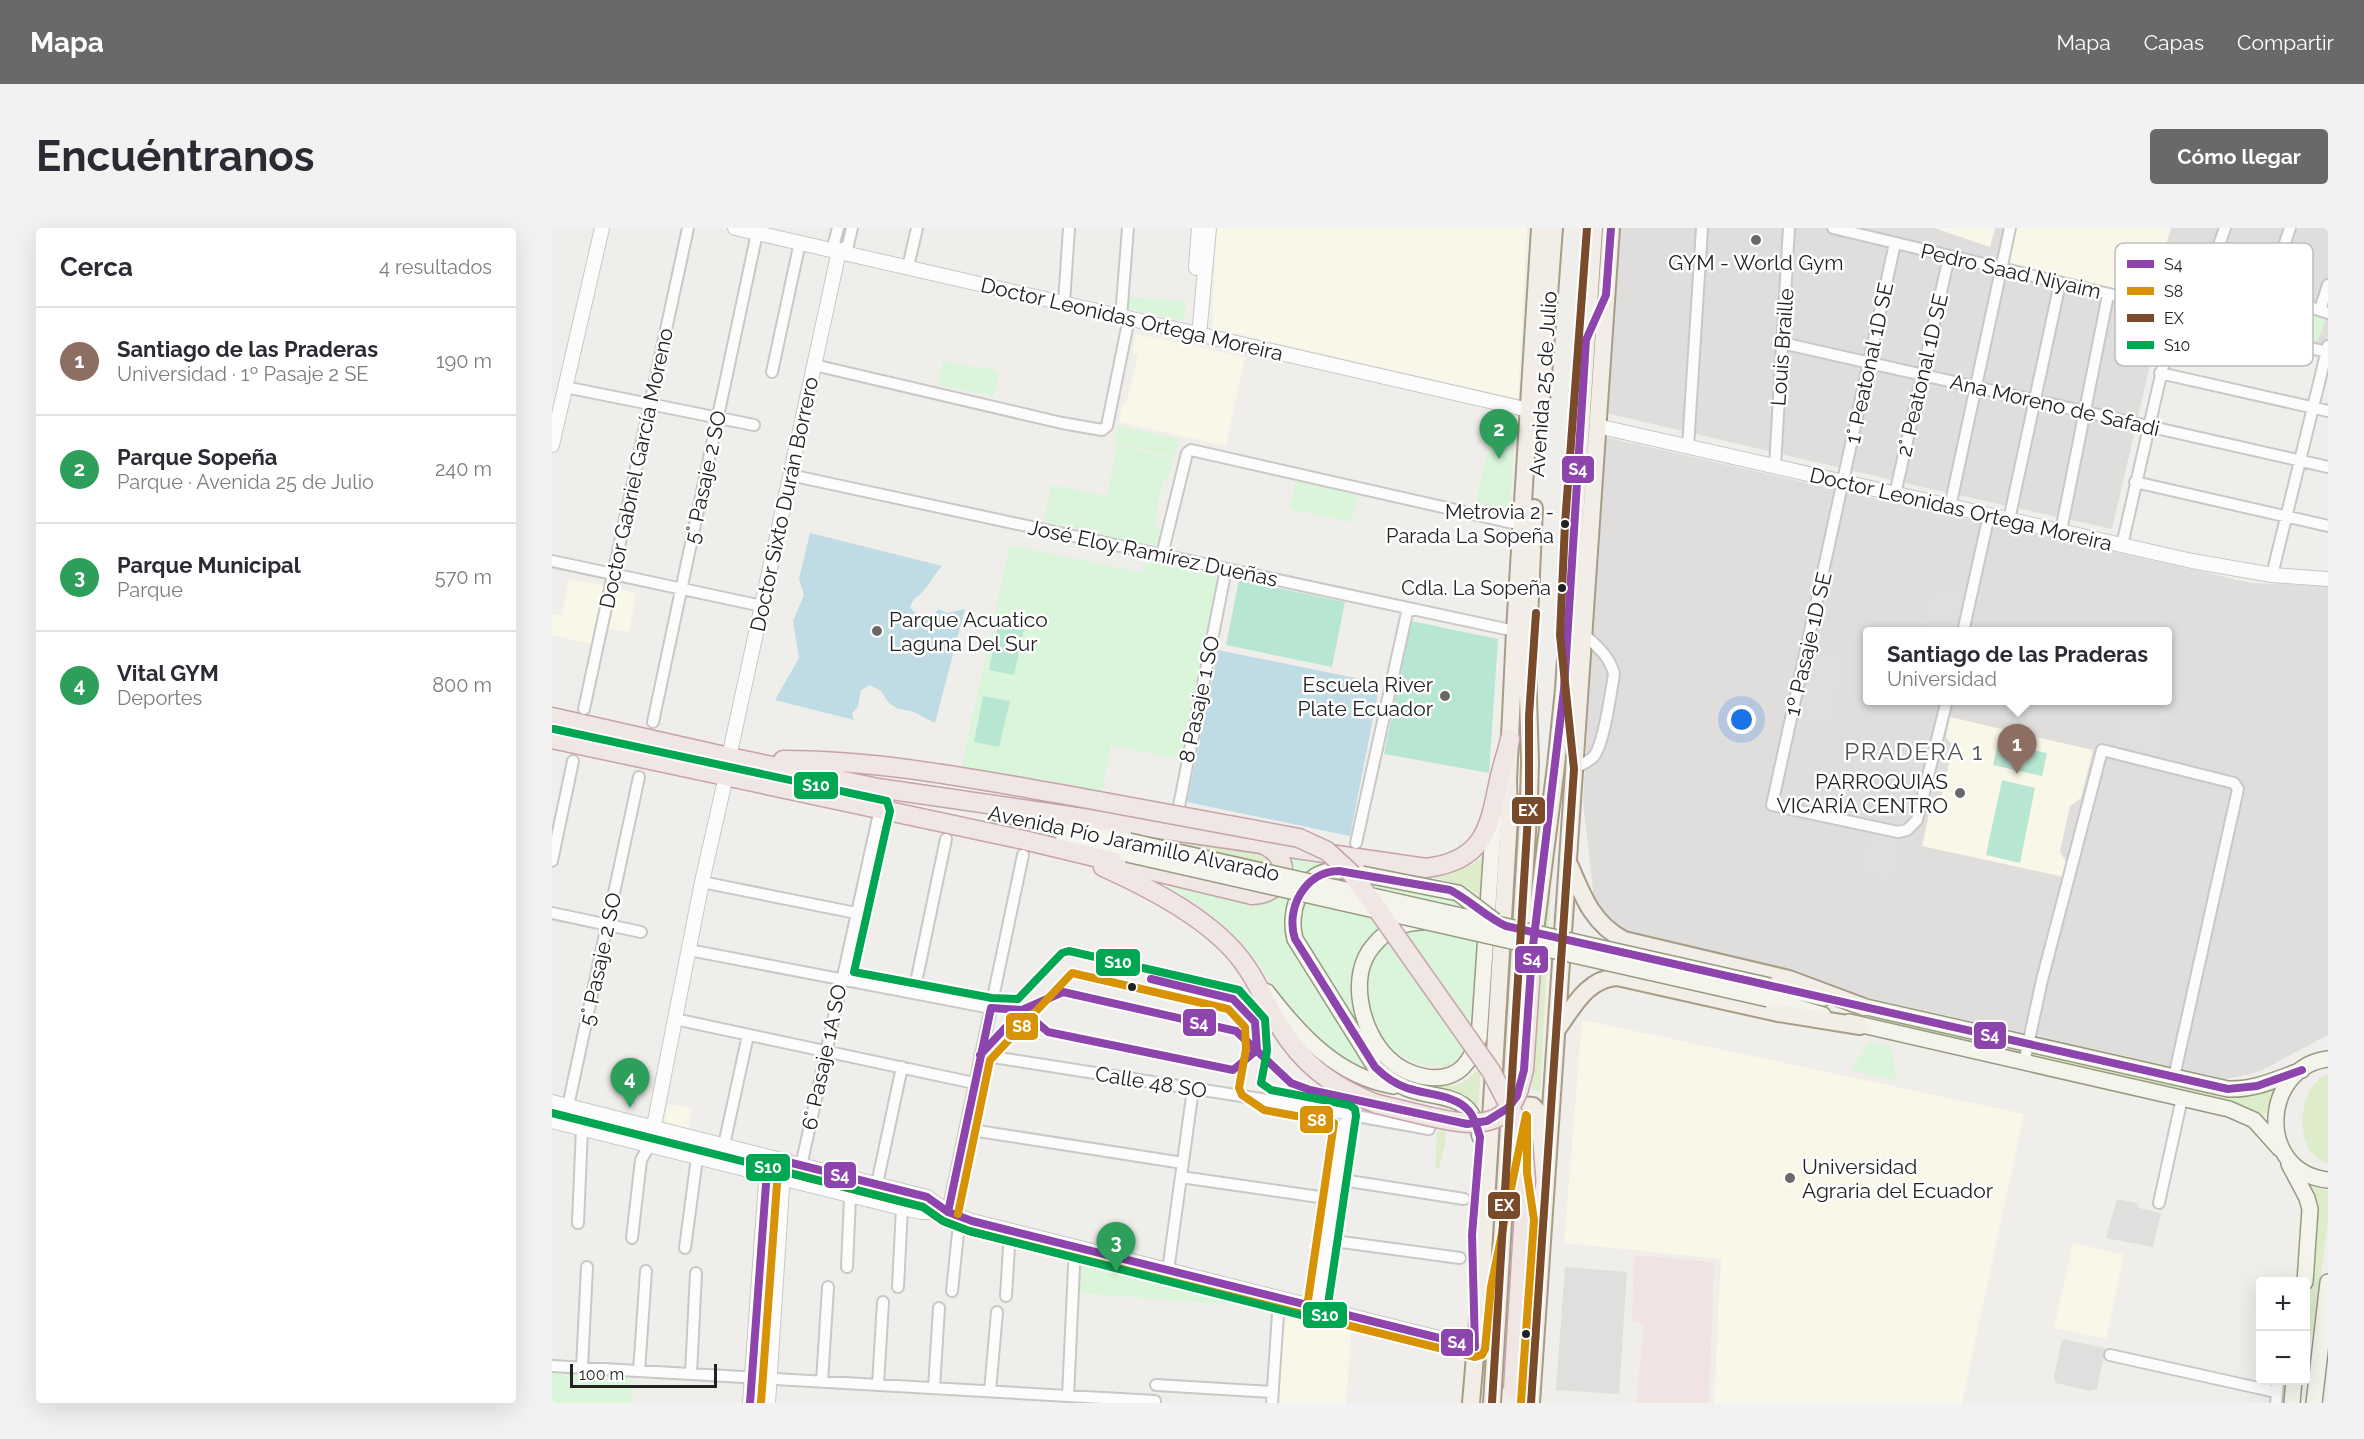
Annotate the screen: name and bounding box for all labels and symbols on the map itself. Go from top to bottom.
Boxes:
marker: GYM - World Gym [1749,233,1763,247]
street label: Pedro Saad Niyaim [1918,238,2104,304]
legend [2115,243,2313,366]
place label: GYM - World Gym [1668,250,1844,275]
text: S4 [2164,255,2183,274]
street label: Doctor Leonidas Ortega Moreira [978,272,1286,366]
street label: 1° Peatonal 1D SE [1840,280,1898,446]
text: S8 [2164,282,2183,301]
street label: Louis Braille [1765,287,1799,407]
street label: Avenida 25 de Julio [1524,290,1562,478]
street label: 2° Peatonal 1D SE [1891,291,1953,459]
text: EX [2164,309,2185,328]
street label: Doctor Gabriel García Moreno [594,326,678,610]
text: S10 [2164,336,2190,355]
street label: Ana Moreno de Safadi [1948,369,2162,441]
street label: Doctor Sixto Durán Borrero [745,374,823,634]
street label: 5° Pasaje 2 SO [679,408,731,546]
pin: 2 [1480,410,1518,459]
line badge: S4 [1561,455,1595,484]
text: S4 [1569,460,1587,479]
street label: Doctor Leonidas Ortega Moreira [1807,462,2115,556]
place label: Metrovia 2 - Parada La Sopeña [1386,500,1554,548]
street label: José Eloy Ramírez Dueñas [1026,514,1280,592]
marker: Metrovia 2 - Parada La Sopeña [1559,518,1571,530]
street label: 1º Pasaje 1D SE [1779,570,1837,718]
place label: Cdla. La Sopeña [1401,576,1551,600]
marker: Cdla. La Sopeña [1556,582,1568,594]
place label: Parque Acuatico Laguna Del Sur [889,607,1048,656]
marker: Parque Acuatico Laguna Del Sur [870,624,884,638]
street label: 8 Pasaje 1 SO [1173,633,1225,765]
place label: Escuela River Plate Ecuador [1297,672,1434,721]
marker: Escuela River Plate Ecuador [1438,689,1452,703]
your location [1727,705,1756,734]
pin: 1 [1998,724,2036,774]
district label: PRADERA 1 [1844,737,1984,766]
place label: PARROQUIAS VICARÍA CENTRO [1777,769,1948,818]
line badge: S10 [793,771,839,800]
text: S10 [802,776,830,795]
marker: PARROQUIAS VICARÍA CENTRO [1953,786,1967,800]
line badge: EX [1511,796,1546,825]
street label: Avenida Pío Jaramillo Alvarado [986,800,1282,886]
text: EX [1518,801,1539,820]
street label: 5° Pasaje 2 SO [574,890,626,1028]
line badge: S4 [1514,945,1549,974]
line badge: S10 [1095,948,1141,977]
text: S4 [1523,950,1541,969]
text: S10 [1104,953,1132,972]
unlabelled marker [1126,981,1138,993]
street label: 6° Pasaje 1A SO [796,982,852,1132]
line badge: S4 [1182,1008,1217,1037]
line badge: S8 [1005,1012,1039,1041]
text: S4 [1190,1014,1208,1033]
text: S8 [1012,1017,1032,1036]
line badge: S4 [1973,1021,2007,1050]
text: S4 [1981,1026,1999,1045]
pin: 4 [610,1058,650,1108]
street label: Calle 48 SO [1093,1061,1209,1103]
line badge: S8 [1299,1105,1334,1134]
text: S8 [1307,1111,1327,1130]
line badge: S10 [745,1153,791,1182]
place label: Universidad Agraria del Ecuador [1802,1154,1994,1203]
text: S10 [754,1158,782,1177]
line badge: S4 [823,1161,857,1189]
text: S4 [831,1166,849,1185]
marker: Universidad Agraria del Ecuador [1783,1171,1797,1185]
line badge: EX [1487,1191,1521,1220]
text: EX [1494,1196,1515,1215]
pin: 3 [1096,1222,1136,1272]
line badge: S10 [1302,1301,1348,1329]
text: S10 [1311,1306,1339,1325]
line badge: S4 [1440,1328,1474,1357]
unlabelled marker [1520,1328,1532,1340]
text: S4 [1448,1333,1466,1352]
scale bar [570,1361,717,1388]

